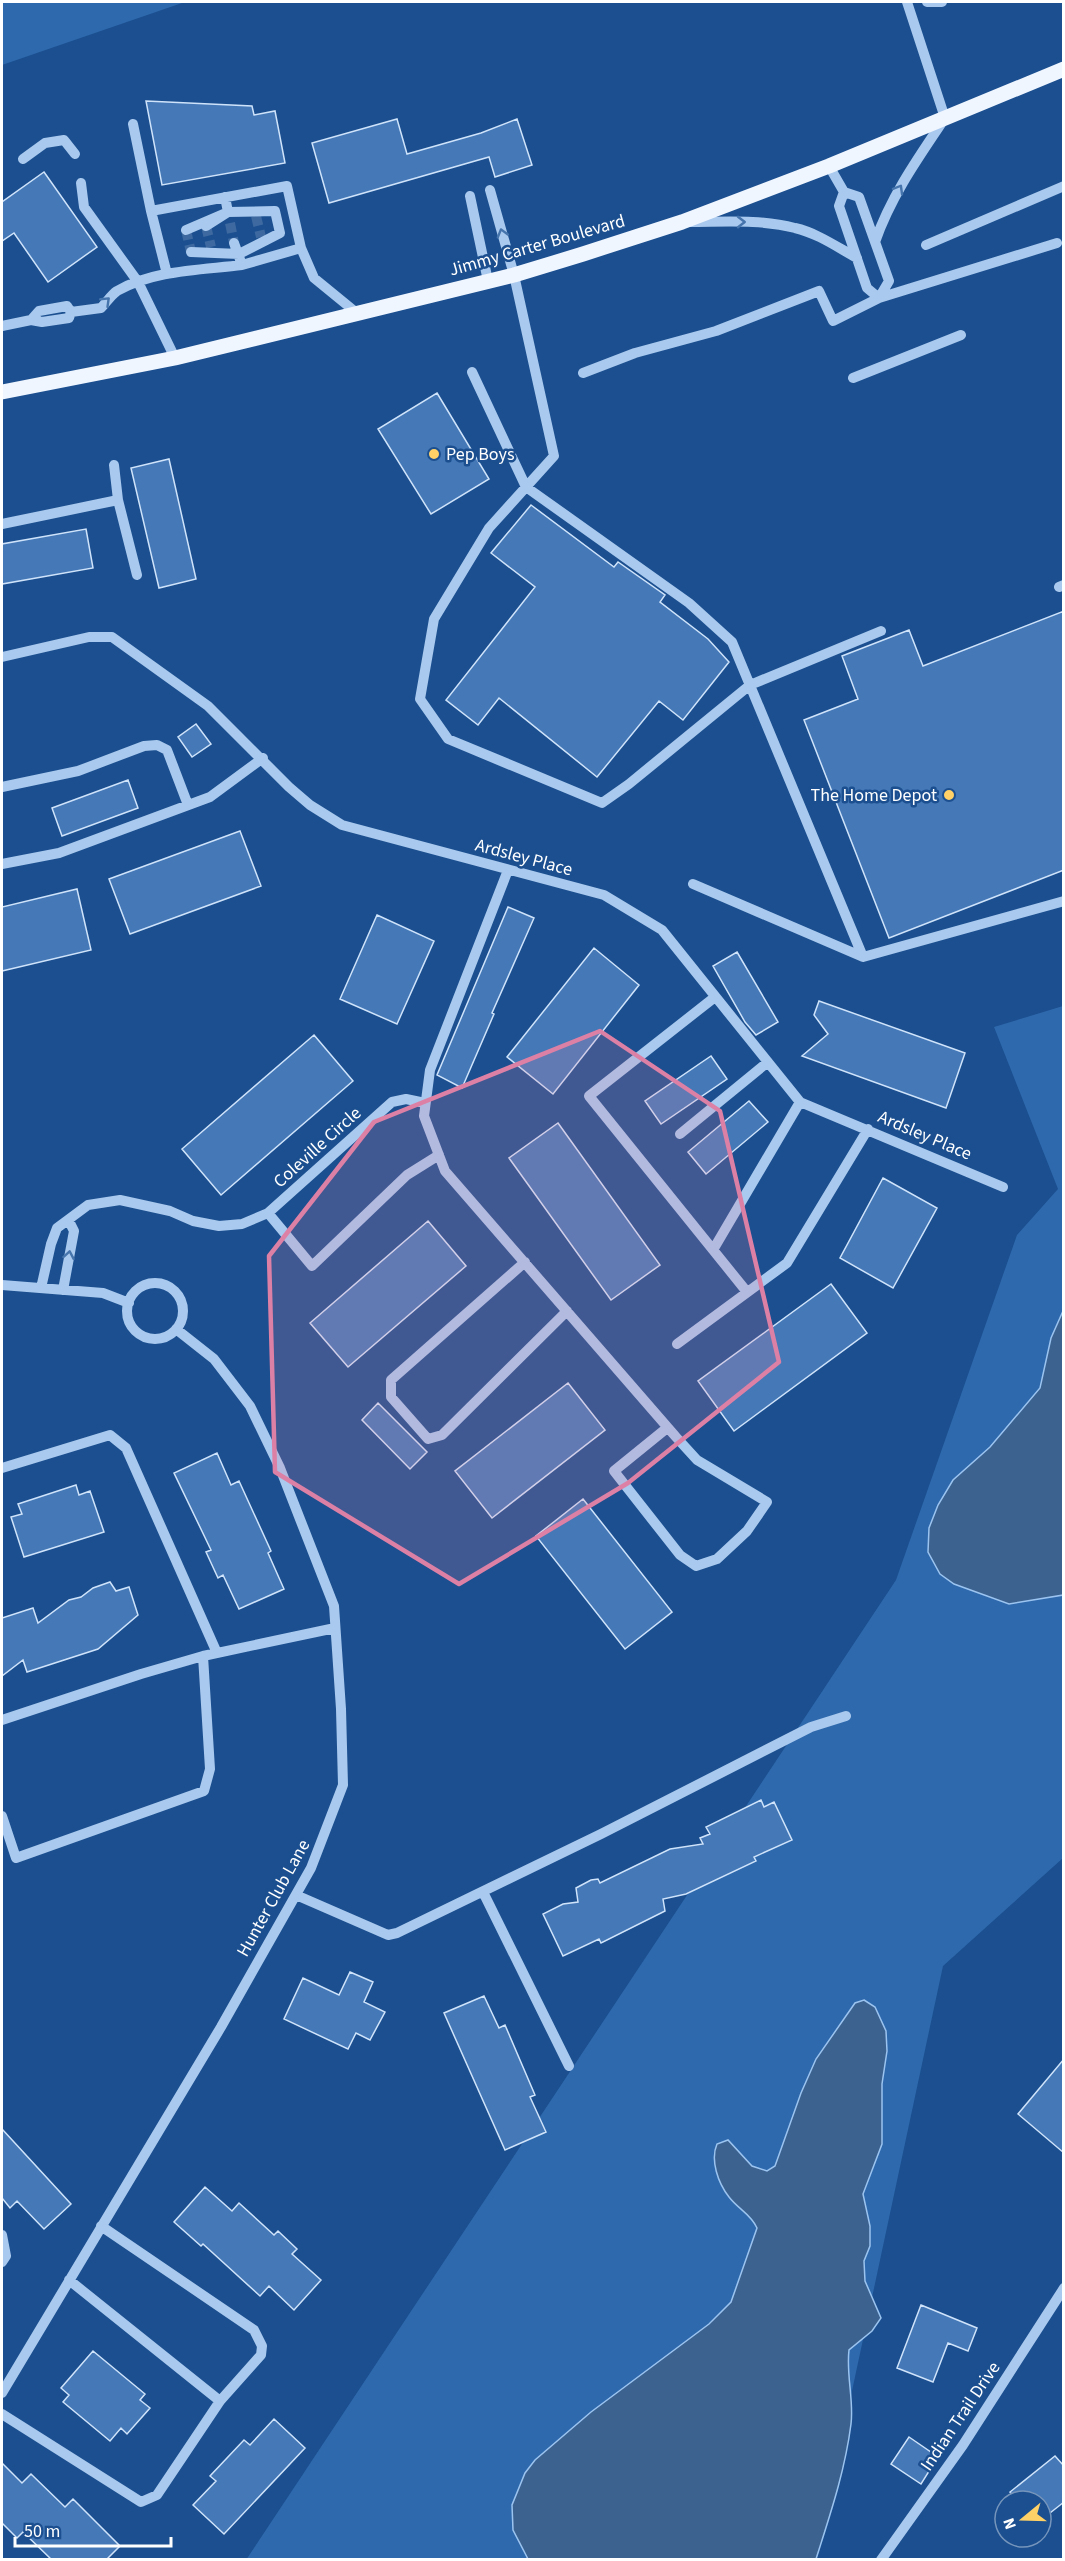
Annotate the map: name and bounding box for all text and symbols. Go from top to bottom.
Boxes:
one-way arrow [891,185,903,195]
street label: Jimmy Carter Boulevard [446,208,628,283]
one-way arrow [736,216,745,228]
one-way arrow [497,228,509,238]
one-way arrow [99,298,110,308]
place label: Pep Boys [446,442,515,467]
marker: Pep Boys [427,447,441,461]
place label: The Home Depot [811,783,937,808]
marker: The Home Depot [942,788,956,802]
street label: Ardsley Place [473,833,575,882]
street label: Coleville Circle [268,1101,367,1194]
street label: Ardsley Place [874,1104,976,1166]
one-way arrow [62,1250,75,1260]
street label: Hunter Club Lane [231,1835,316,1962]
street label: Indian Trail Drive [915,2357,1006,2476]
north arrow [993,2489,1053,2549]
scale bar [15,2510,171,2548]
text: N [998,2515,1022,2532]
text: 50 m [24,2519,60,2544]

